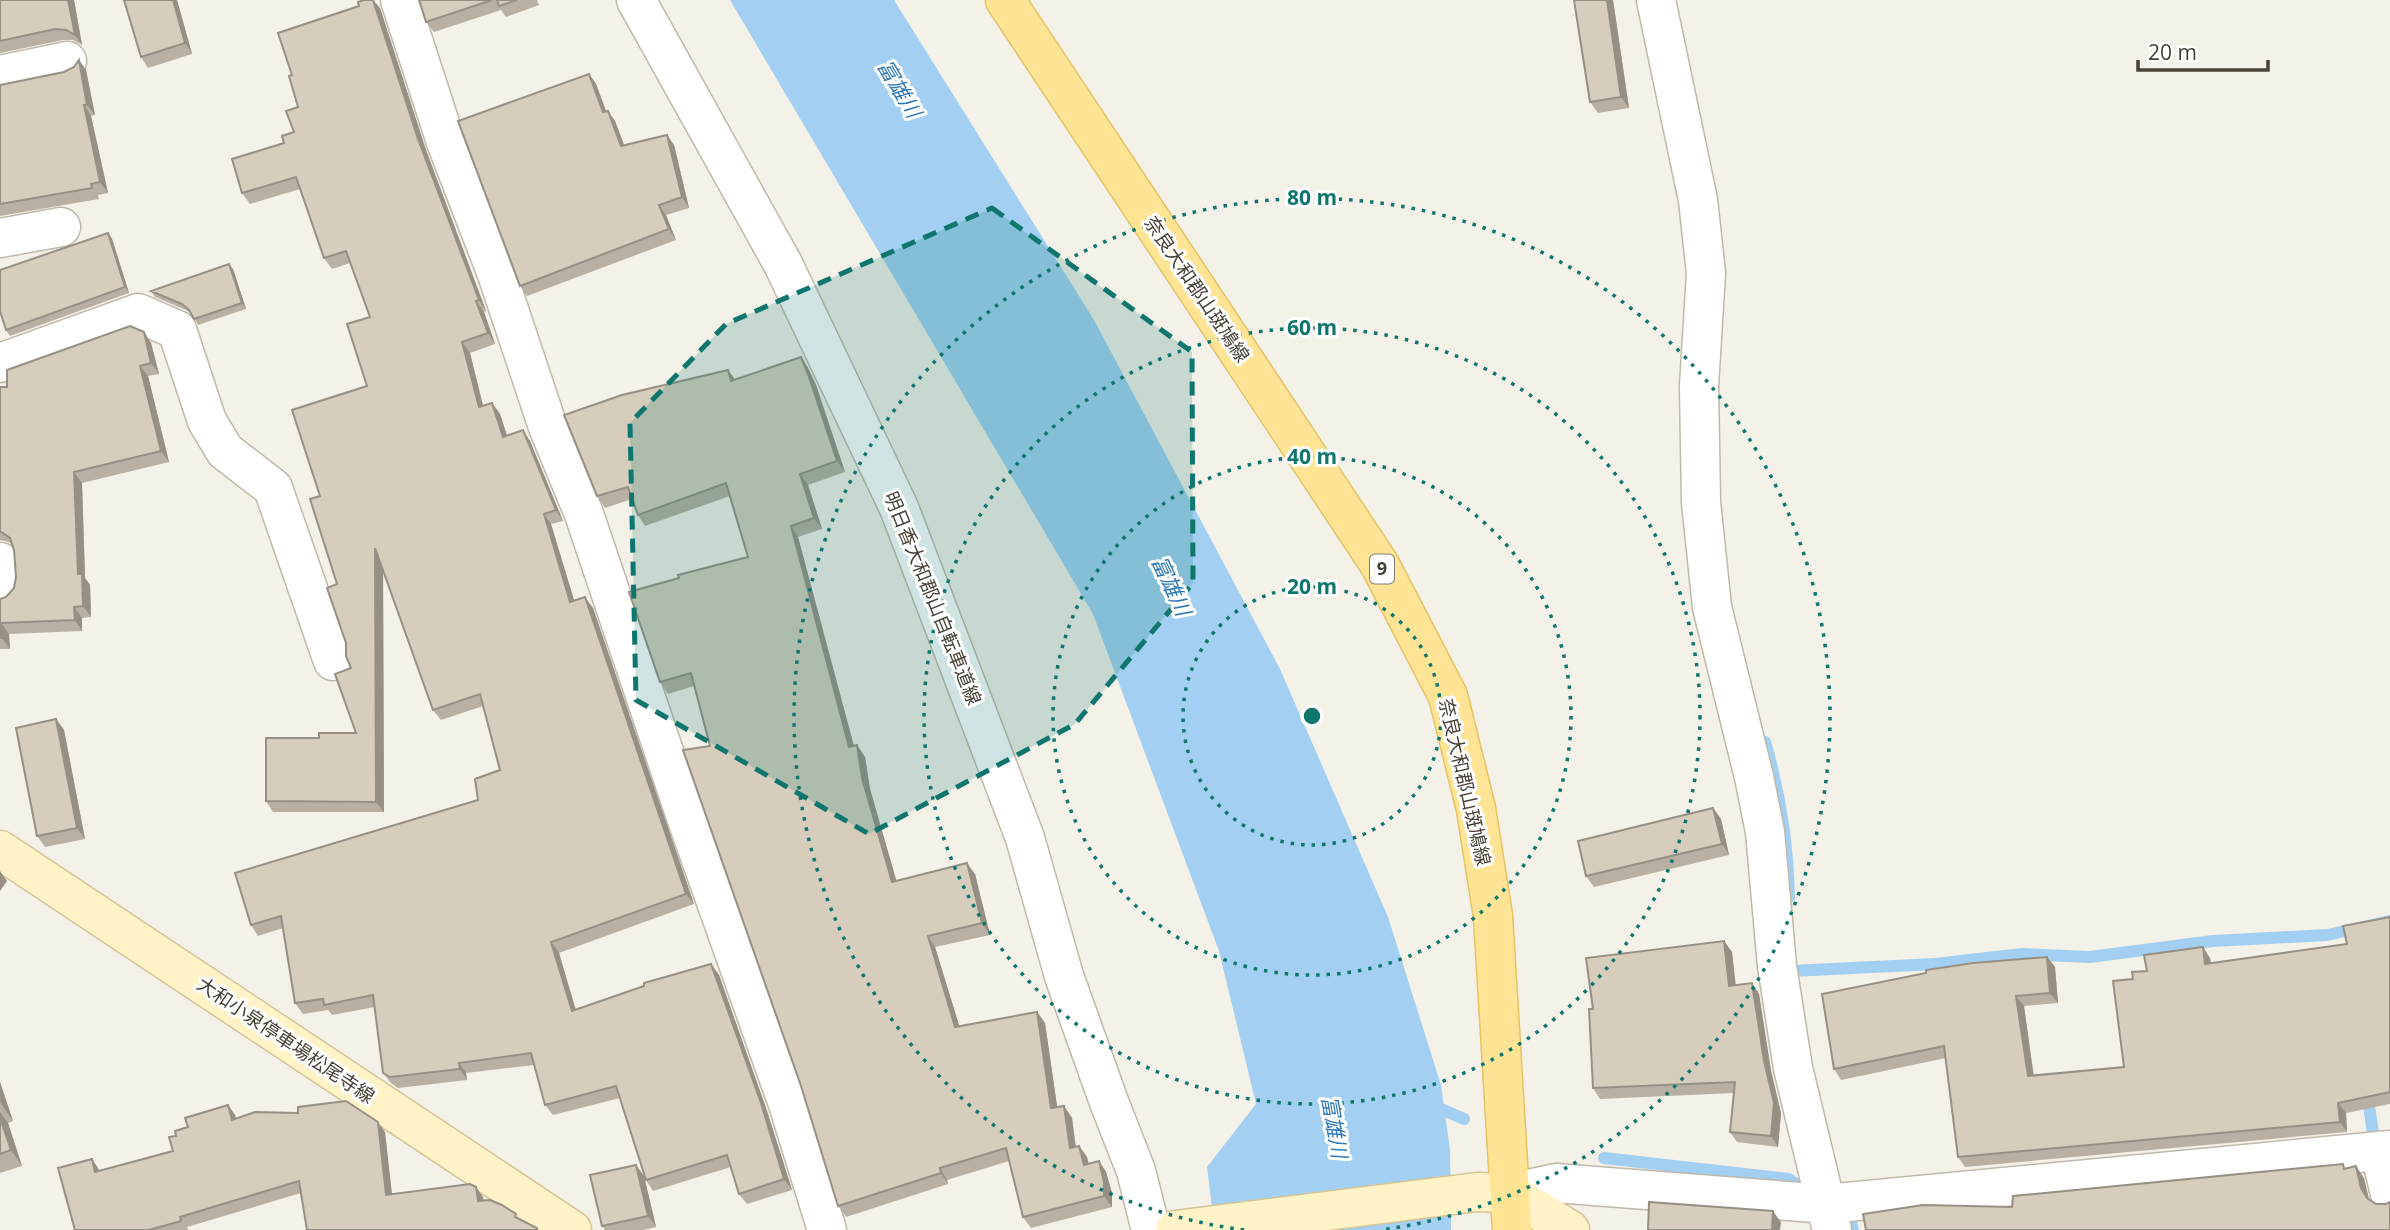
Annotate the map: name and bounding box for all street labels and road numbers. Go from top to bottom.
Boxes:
street label: 奈良大和郡山斑鳩線 [1138,211,1256,367]
street label: 明日香大和郡山自転車道線 [878,487,988,709]
road number: 9 [1370,554,1394,584]
street label: 奈良大和郡山斑鳩線 [1433,696,1497,868]
street label: 大和小泉停車場松尾寺線 [192,971,380,1109]

